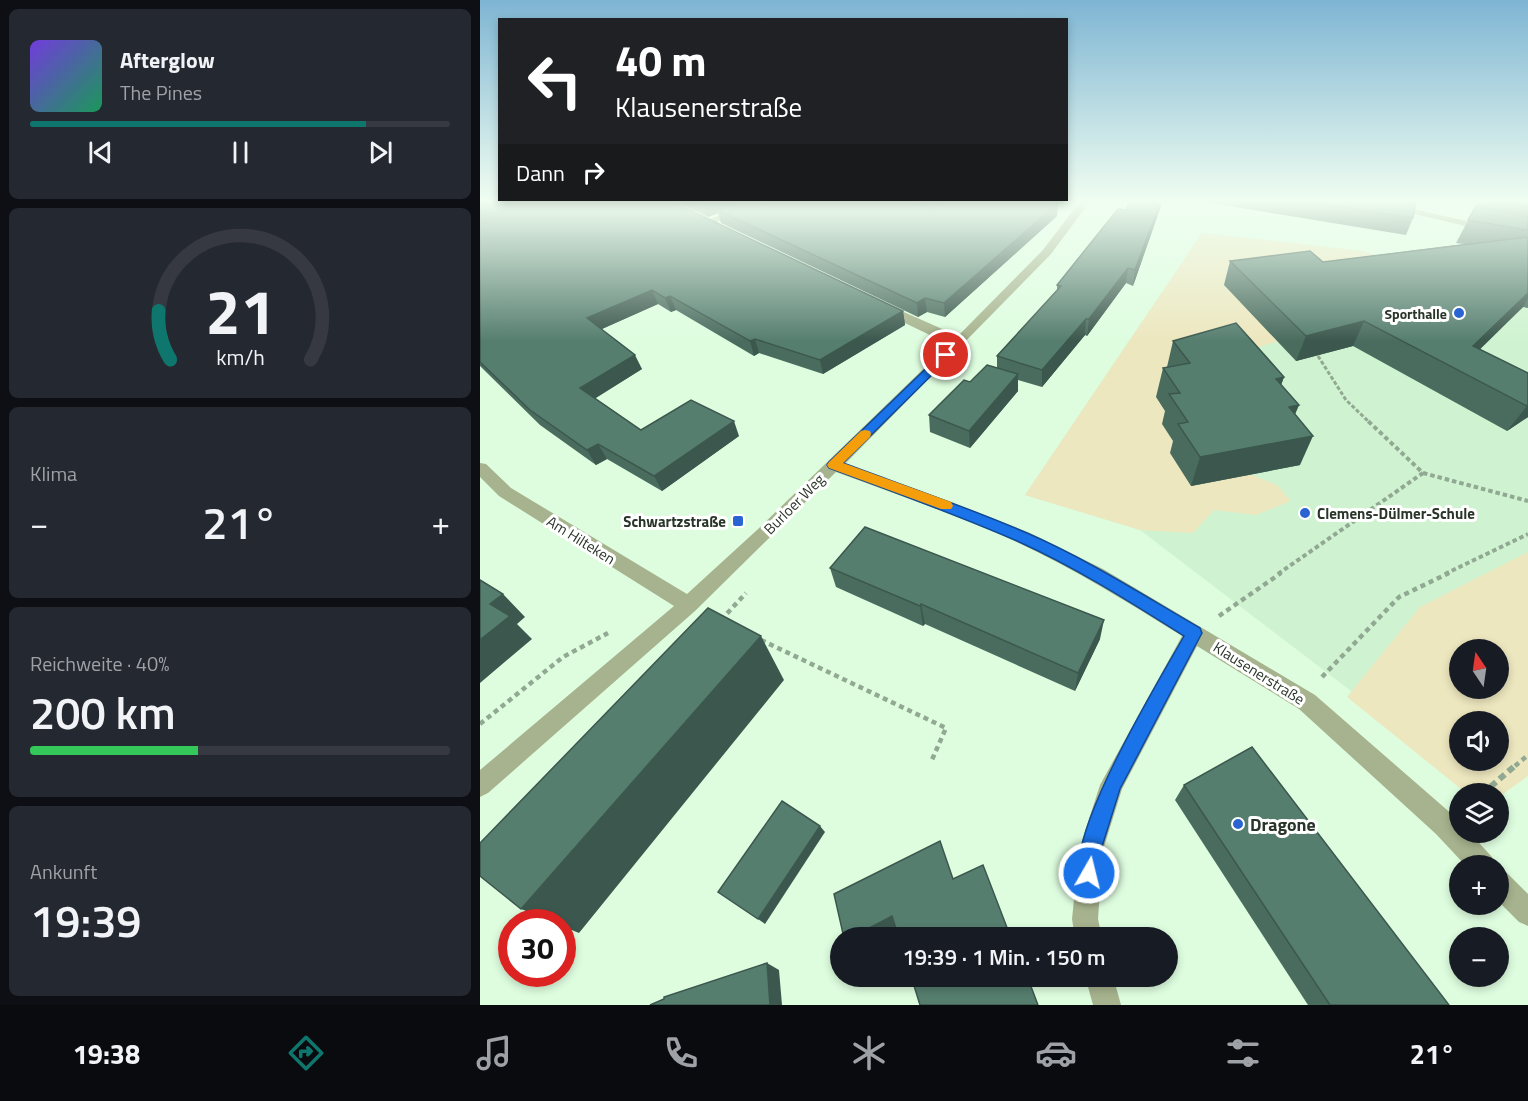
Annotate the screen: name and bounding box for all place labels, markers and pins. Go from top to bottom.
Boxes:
place label: Sporthalle [1384,303,1447,324]
marker: Sporthalle [1452,306,1466,320]
pin [920,329,971,380]
place label: Clemens-Dülmer-Schule [1317,502,1475,525]
marker: Clemens-Dülmer-Schule [1298,506,1312,520]
place label: Schwartzstraße [623,510,726,533]
marker: Schwartzstraße [731,514,745,528]
place label: Dragone [1250,811,1316,838]
marker: Dragone [1231,817,1245,831]

